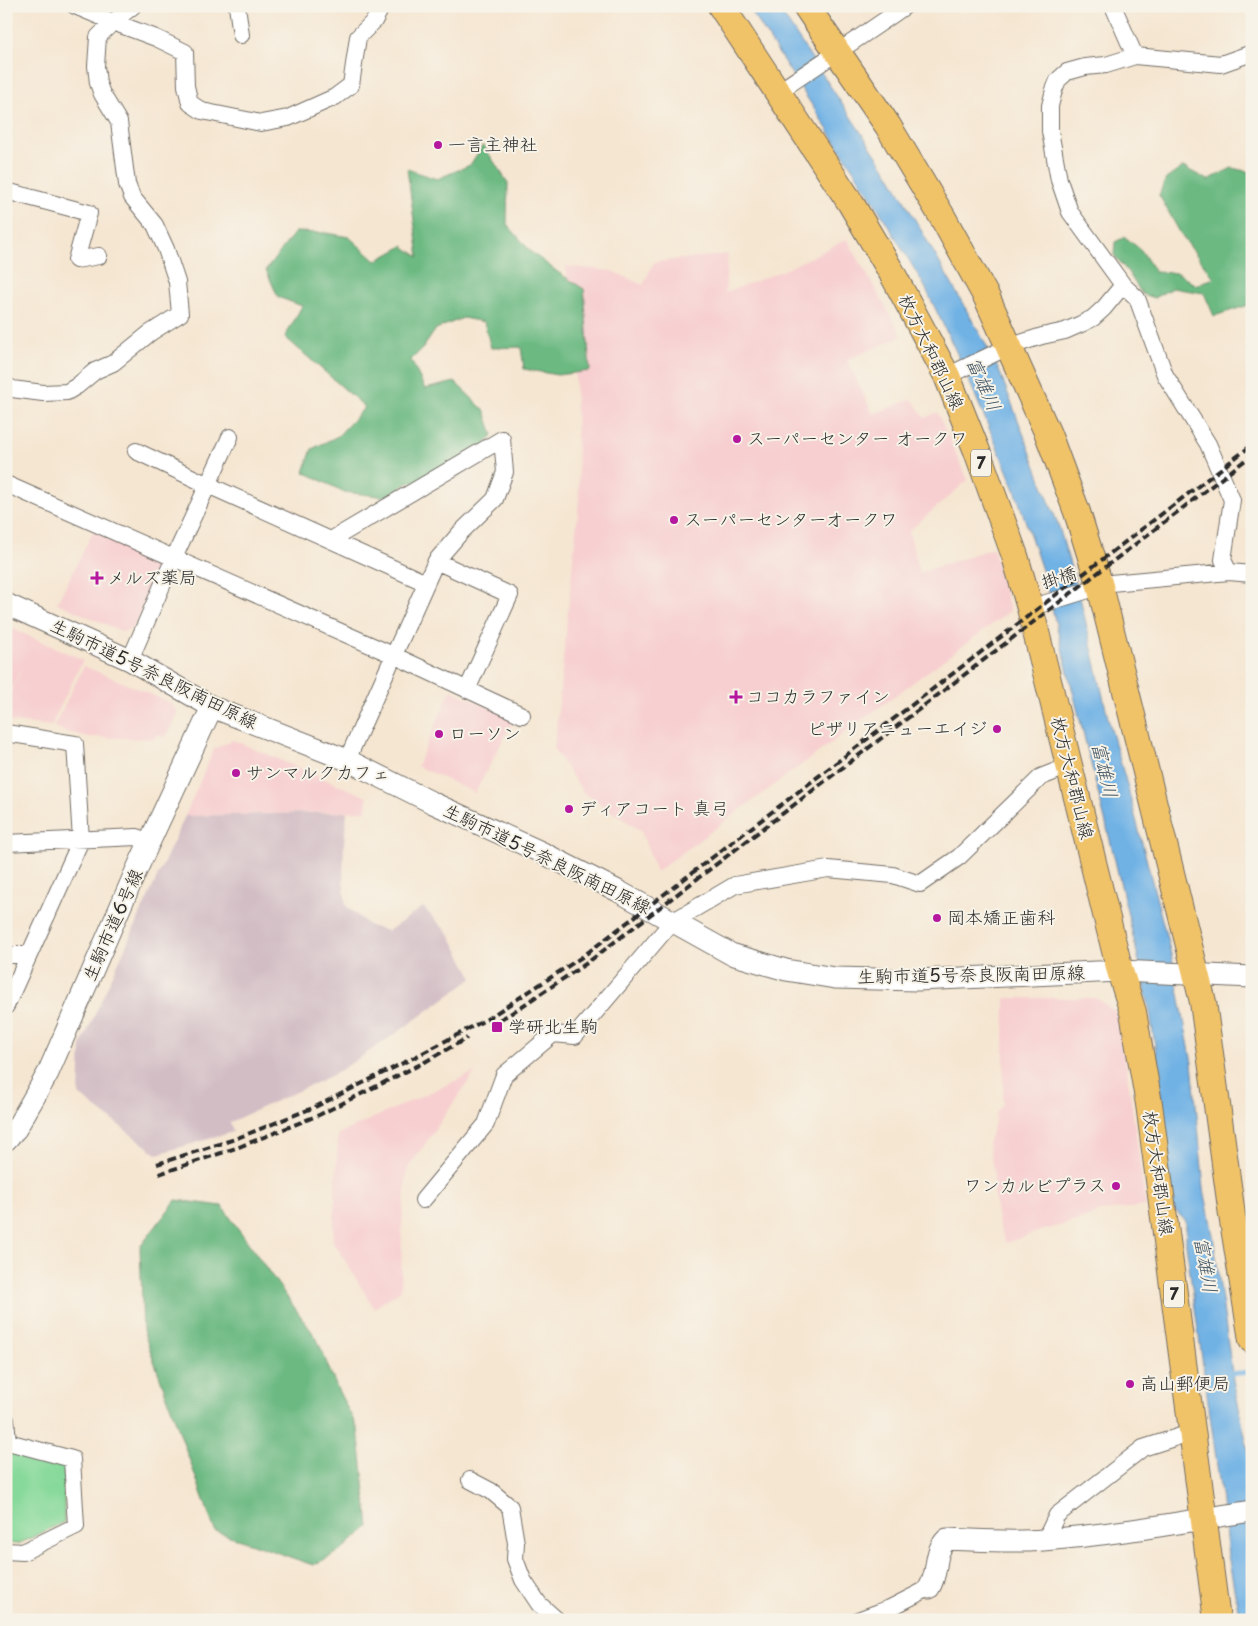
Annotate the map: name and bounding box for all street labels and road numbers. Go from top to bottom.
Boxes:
street label: 枚方大和郡山線 [893,289,972,414]
road number: 7 [971,449,991,476]
street label: 掛橋 [1037,558,1080,595]
street label: 生駒市道5号奈良阪南田原線 [46,611,263,735]
street label: 枚方大和郡山線 [1045,713,1102,842]
street label: 生駒市道5号奈良阪南田原線 [439,796,656,920]
street label: 生駒市道6号線 [75,864,148,985]
street label: 生駒市道5号奈良阪南田原線 [857,958,1085,989]
street label: 枚方大和郡山線 [1137,1109,1182,1237]
road number: 7 [1164,1280,1184,1308]

